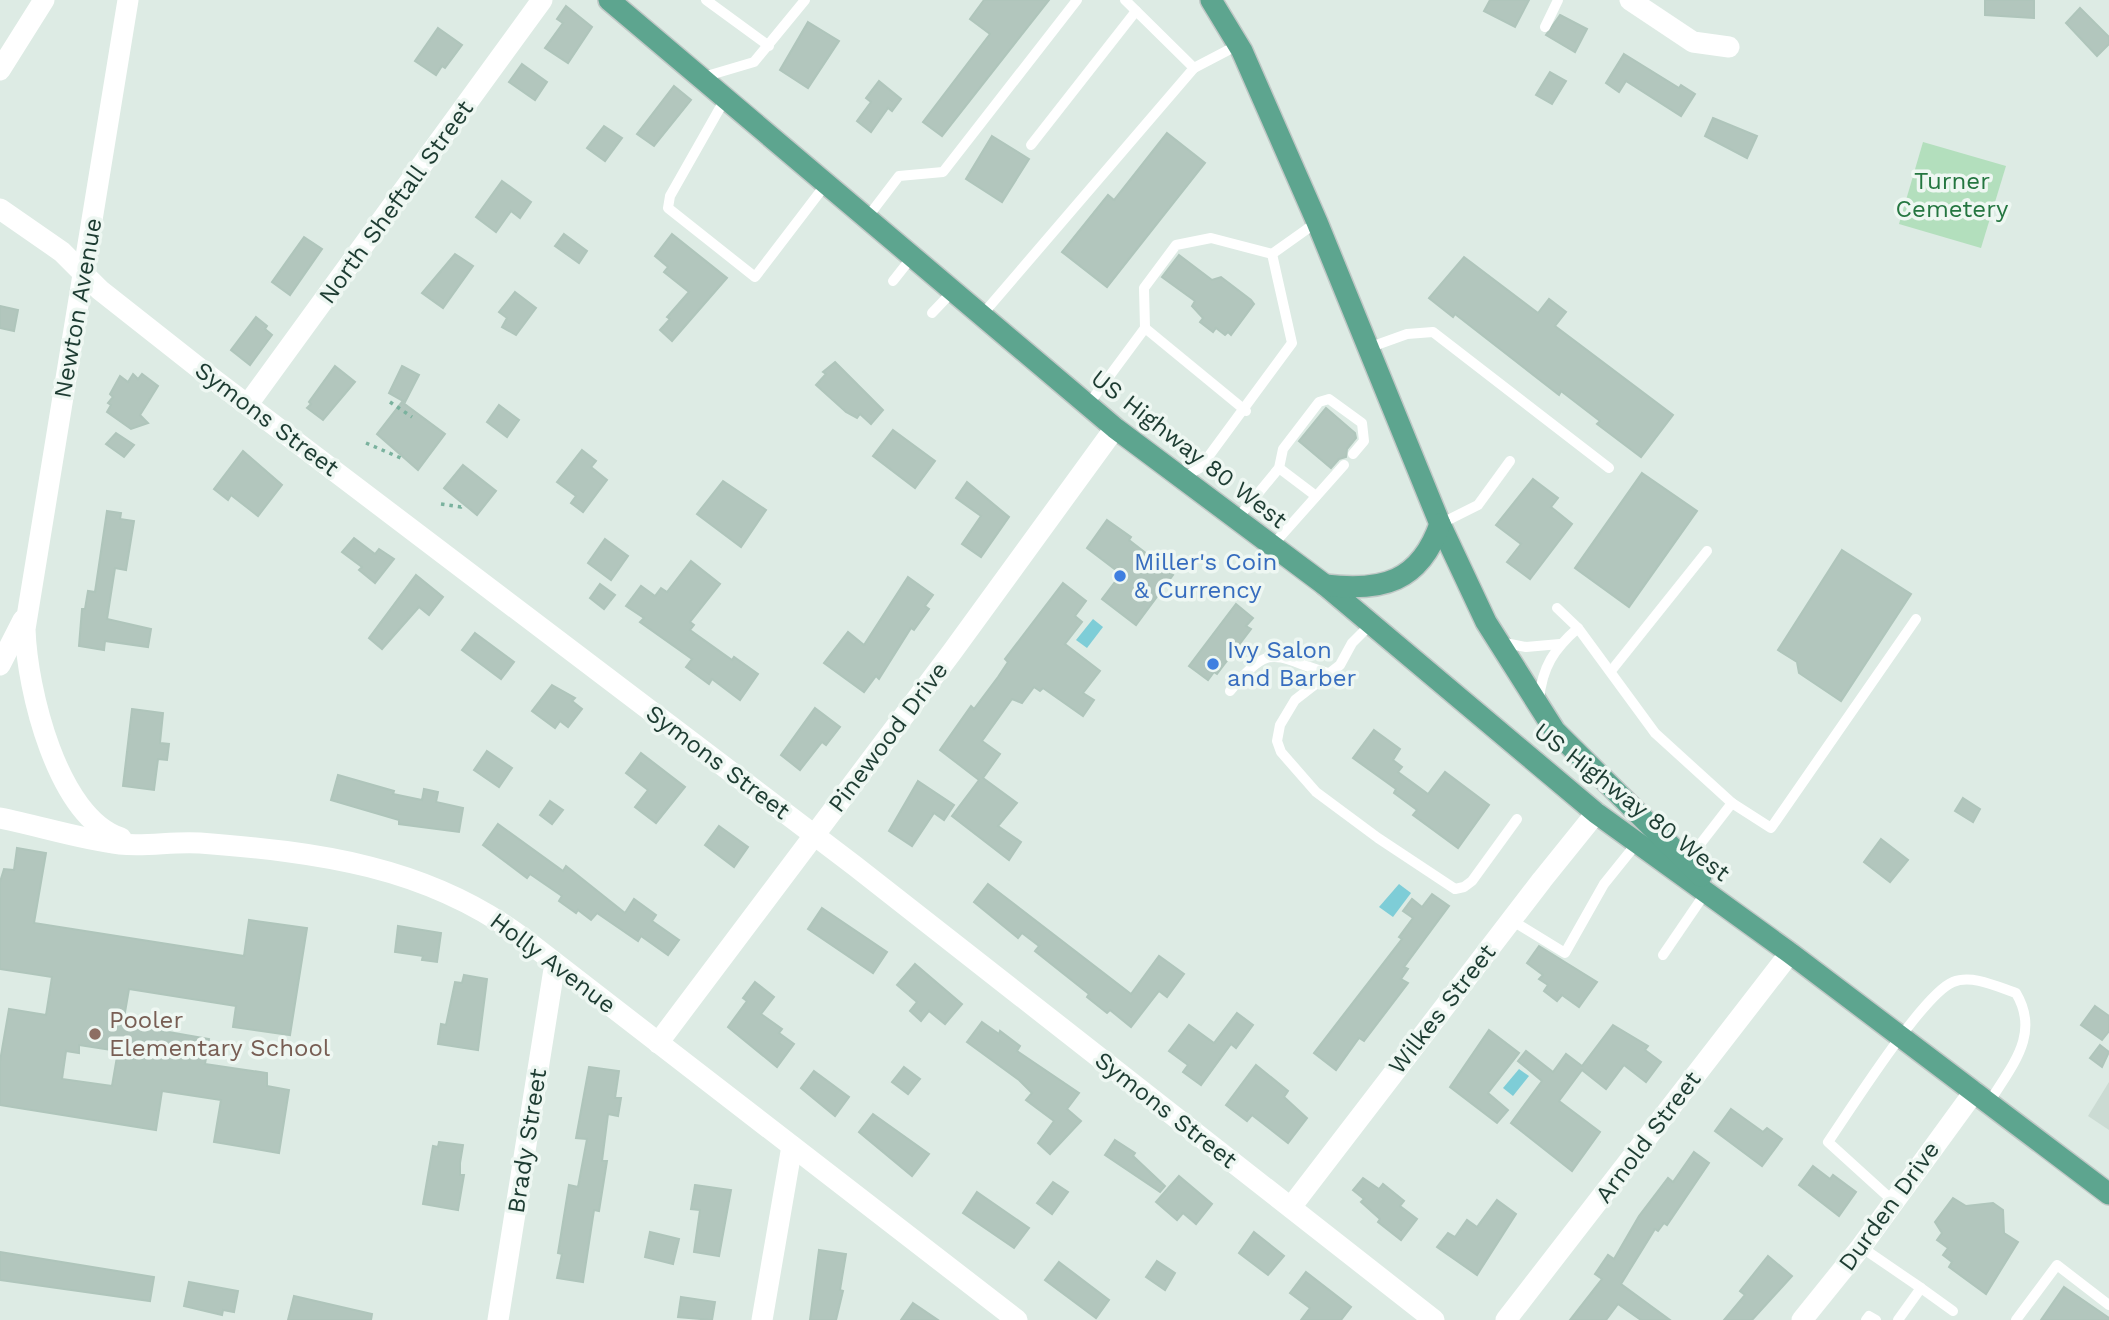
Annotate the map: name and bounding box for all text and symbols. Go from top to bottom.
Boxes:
street label: North Sheftall Street [313,95,479,309]
park label: Turner Cemetery [1896,167,2009,223]
street label: Newton Avenue [48,216,108,400]
street label: Symons Street [190,356,344,482]
street label: US Highway 80 West [1086,364,1292,534]
place label: Miller's Coin & Currency [1134,548,1277,604]
marker: Miller's Coin & Currency [1112,568,1128,584]
place label: Ivy Salon and Barber [1227,636,1357,692]
street label: Pinewood Drive [822,656,954,818]
marker: Ivy Salon and Barber [1205,656,1221,672]
street label: Symons Street [641,699,795,825]
street label: US Highway 80 West [1529,717,1735,887]
street label: Holly Avenue [485,907,621,1019]
street label: Wilkes Street [1383,939,1501,1079]
place label: Pooler Elementary School [109,1006,331,1062]
marker: Pooler Elementary School [87,1026,103,1042]
street label: Symons Street [1089,1046,1243,1174]
street label: Arnold Street [1589,1066,1707,1208]
street label: Brady Street [502,1067,552,1215]
street label: Durden Drive [1833,1136,1945,1276]

